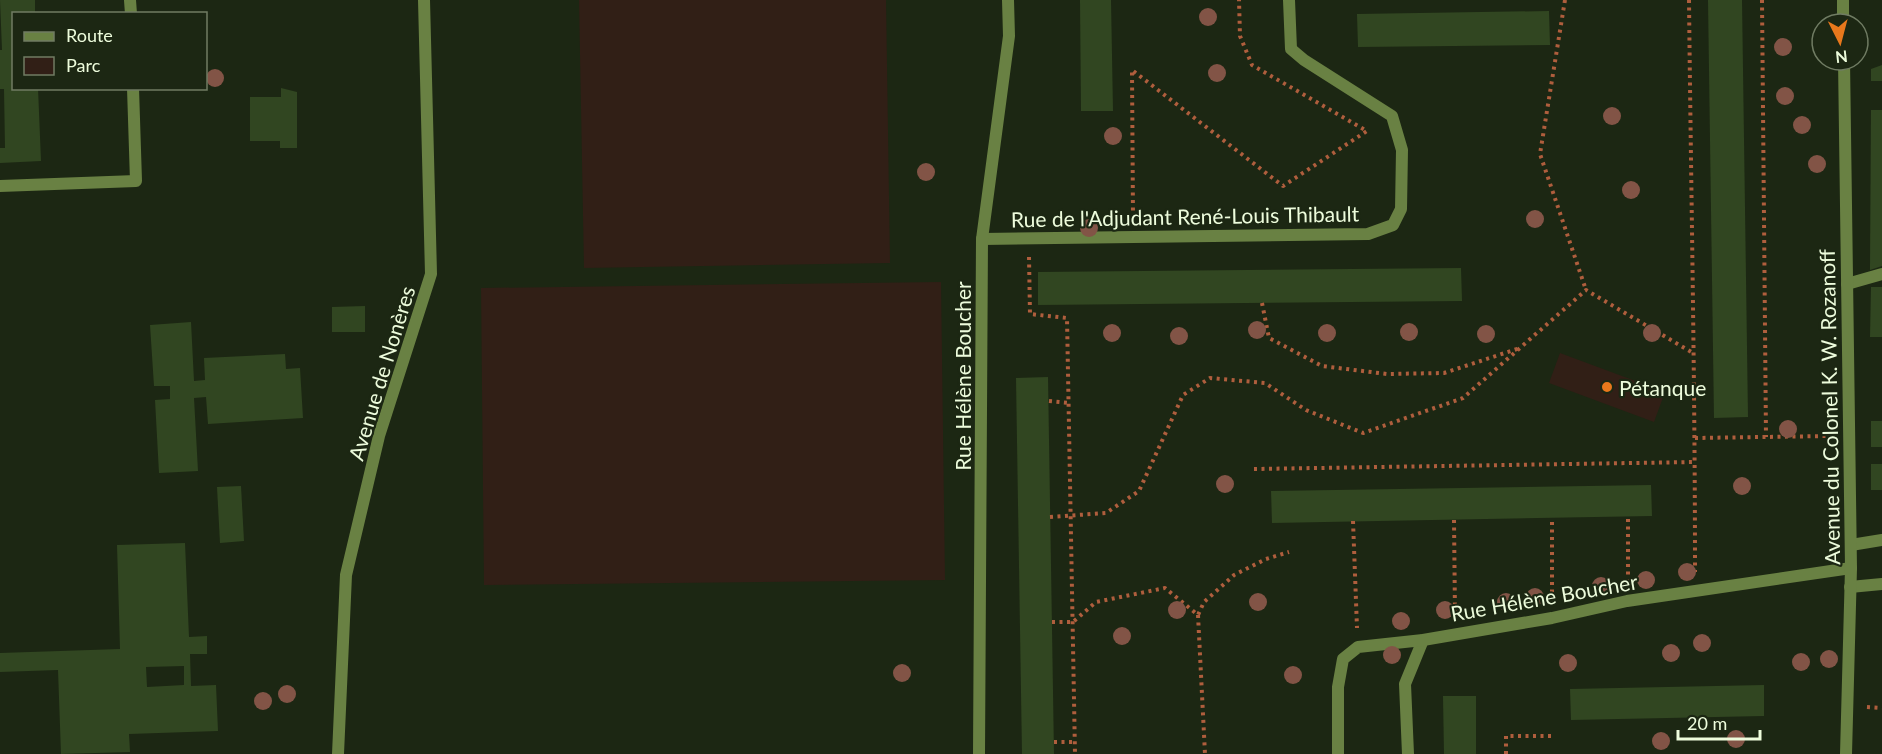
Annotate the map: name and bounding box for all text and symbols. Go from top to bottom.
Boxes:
legend [12,12,207,90]
north arrow [1810,12,1870,72]
text: Route [66,24,113,46]
text: N [1834,47,1849,68]
text: Parc [66,54,101,76]
street label: Rue de l'Adjudant René-Louis Thibault [1011,200,1360,232]
street label: Avenue du Colonel K. W. Rozanoff [1814,249,1844,565]
street label: Rue Hélène Boucher [950,281,975,471]
street label: Avenue de Nonères [343,283,419,463]
place label: Pétanque [1619,375,1706,400]
marker: Pétanque [1600,380,1614,394]
street label: Rue Hélène Boucher [1449,568,1640,626]
scale bar [1678,703,1760,741]
text: 20 m [1687,712,1727,734]

